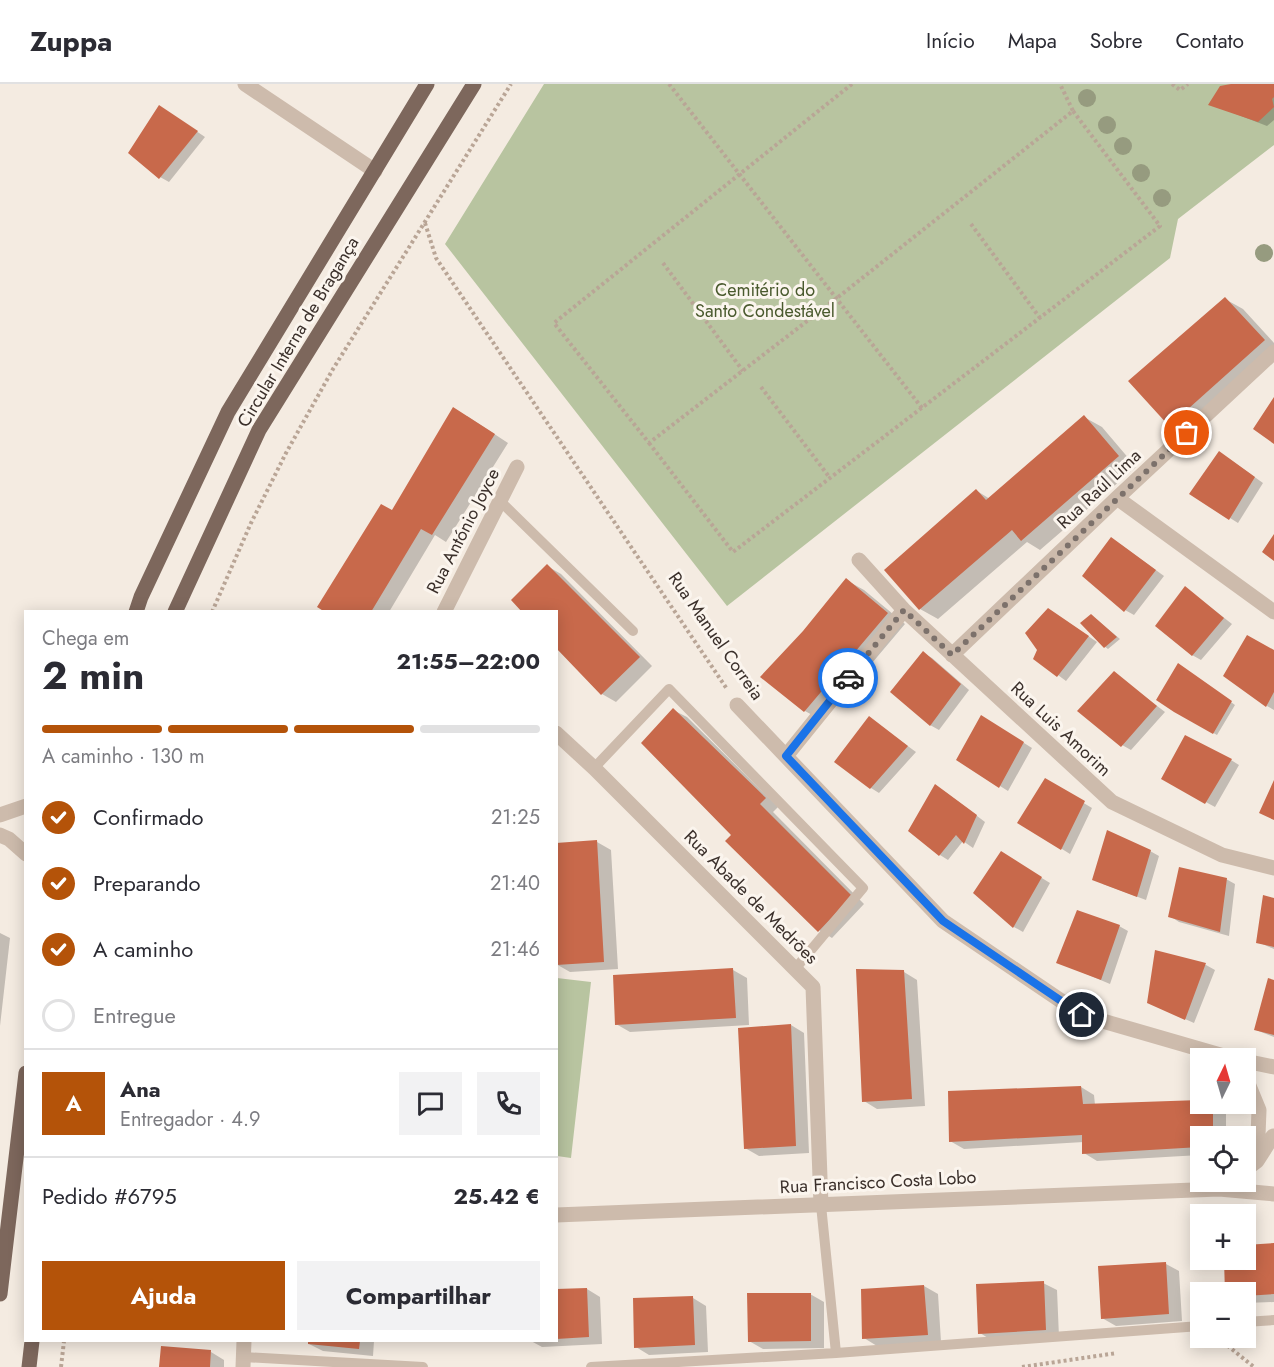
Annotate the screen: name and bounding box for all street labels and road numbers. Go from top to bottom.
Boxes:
street label: Circular Interna de Bragança [231,232,365,432]
street label: Rua Raúl Lima [1051,443,1147,535]
street label: Rua António Joyce [420,464,506,598]
street label: Rua Manuel Correia [662,567,770,705]
street label: Rua Luis Amorim [1005,676,1117,782]
street label: Rua Abade de Medrões [678,824,824,970]
street label: Rua Francisco Costa Lobo [779,1164,977,1200]

